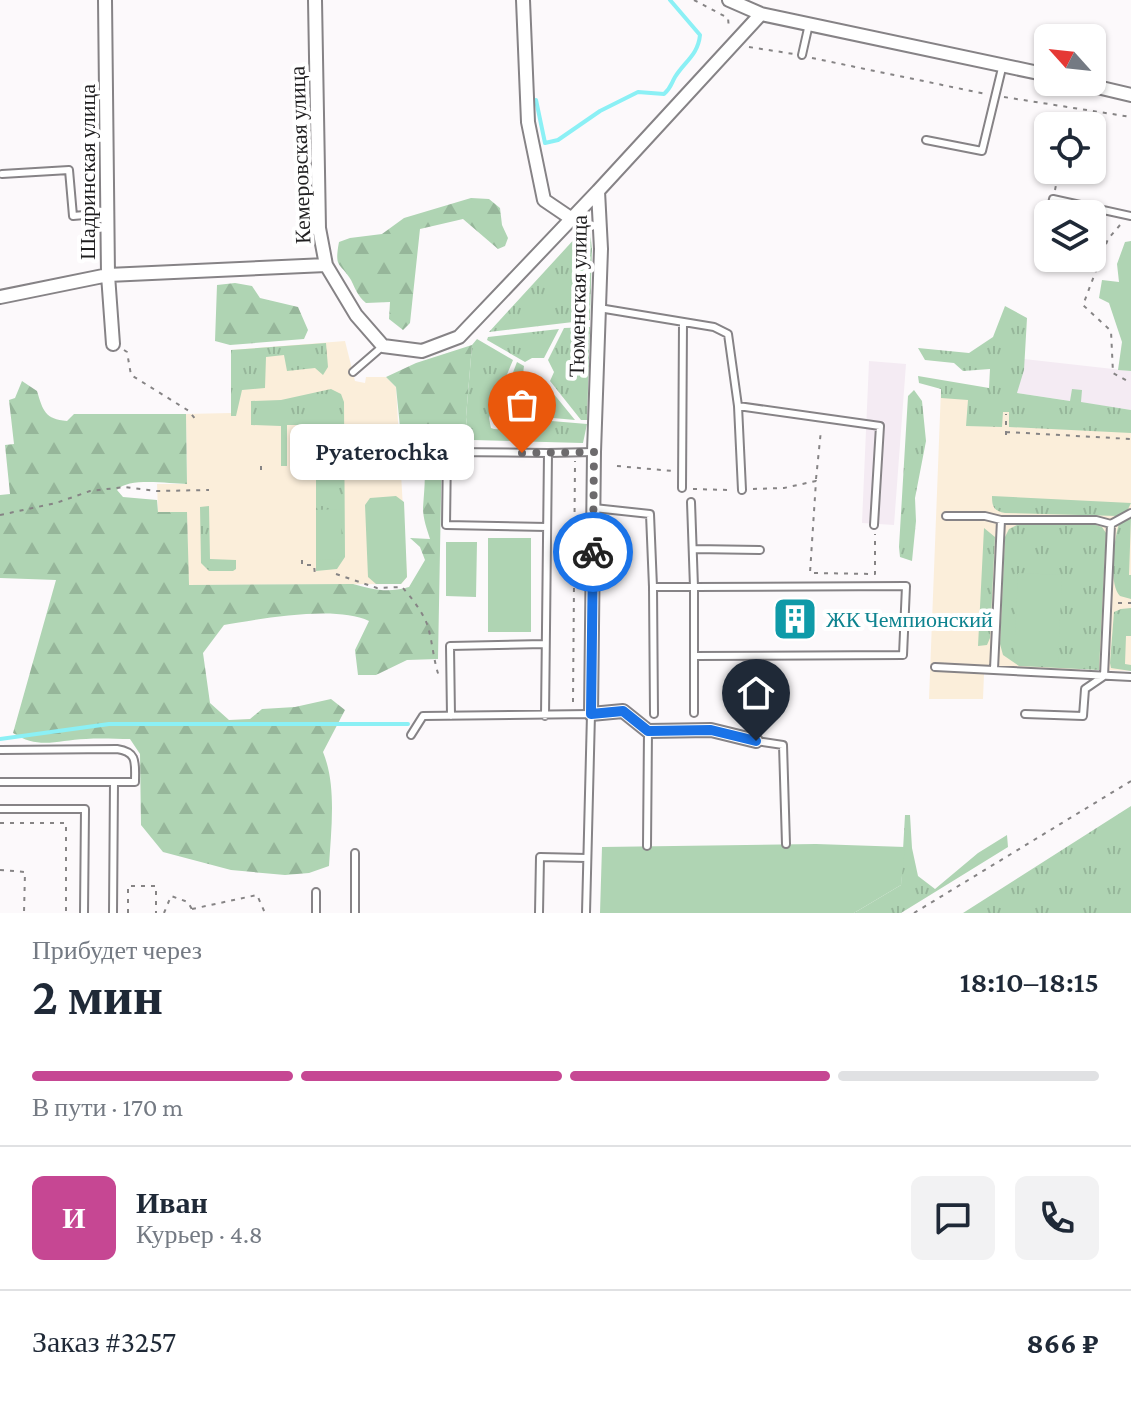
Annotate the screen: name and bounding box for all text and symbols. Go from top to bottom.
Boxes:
north arrow [1034,24,1106,96]
map controls [1034,24,1106,272]
street label: Кемеровская улица [284,65,316,244]
street label: Шадринская улица [75,84,100,260]
button: locate [1034,112,1106,184]
button: layers [1034,200,1106,272]
street label: Тюменская улица [564,214,592,377]
pin [488,371,556,453]
icon: bag [500,383,544,427]
callout: Pyaterochka [290,425,474,481]
text: Pyaterochka [315,437,449,466]
courier [553,512,633,592]
icon: bike [571,530,615,574]
building icon: ЖК Чемпионский [771,595,819,643]
place label: ЖК Чемпионский [826,607,993,632]
pin [722,659,790,741]
icon: home [734,671,778,715]
text: Прибудет через [32,936,202,965]
text: 18:10–18:15 [960,965,1099,998]
text: 2 мин [32,967,163,1025]
text: В пути · 170 m [32,1093,183,1122]
button: chat [911,1176,995,1260]
button: phone [1015,1176,1099,1260]
text: Иван [136,1186,208,1219]
text: И [62,1201,86,1234]
text: Курьер · 4.8 [136,1220,263,1249]
text: Заказ #3257 [32,1325,176,1358]
text: 866 ₽ [1026,1326,1099,1359]

